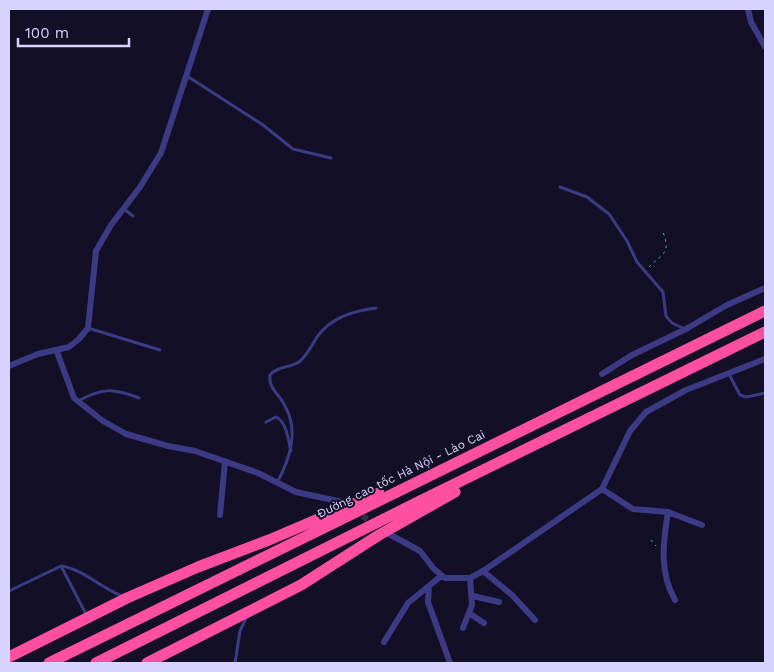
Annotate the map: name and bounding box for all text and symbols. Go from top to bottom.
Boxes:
scale bar [18,15,129,47]
text: 100 m [25,24,69,42]
street label: Đường cao tốc Hà Nội - Lào Cai [315,427,487,521]

